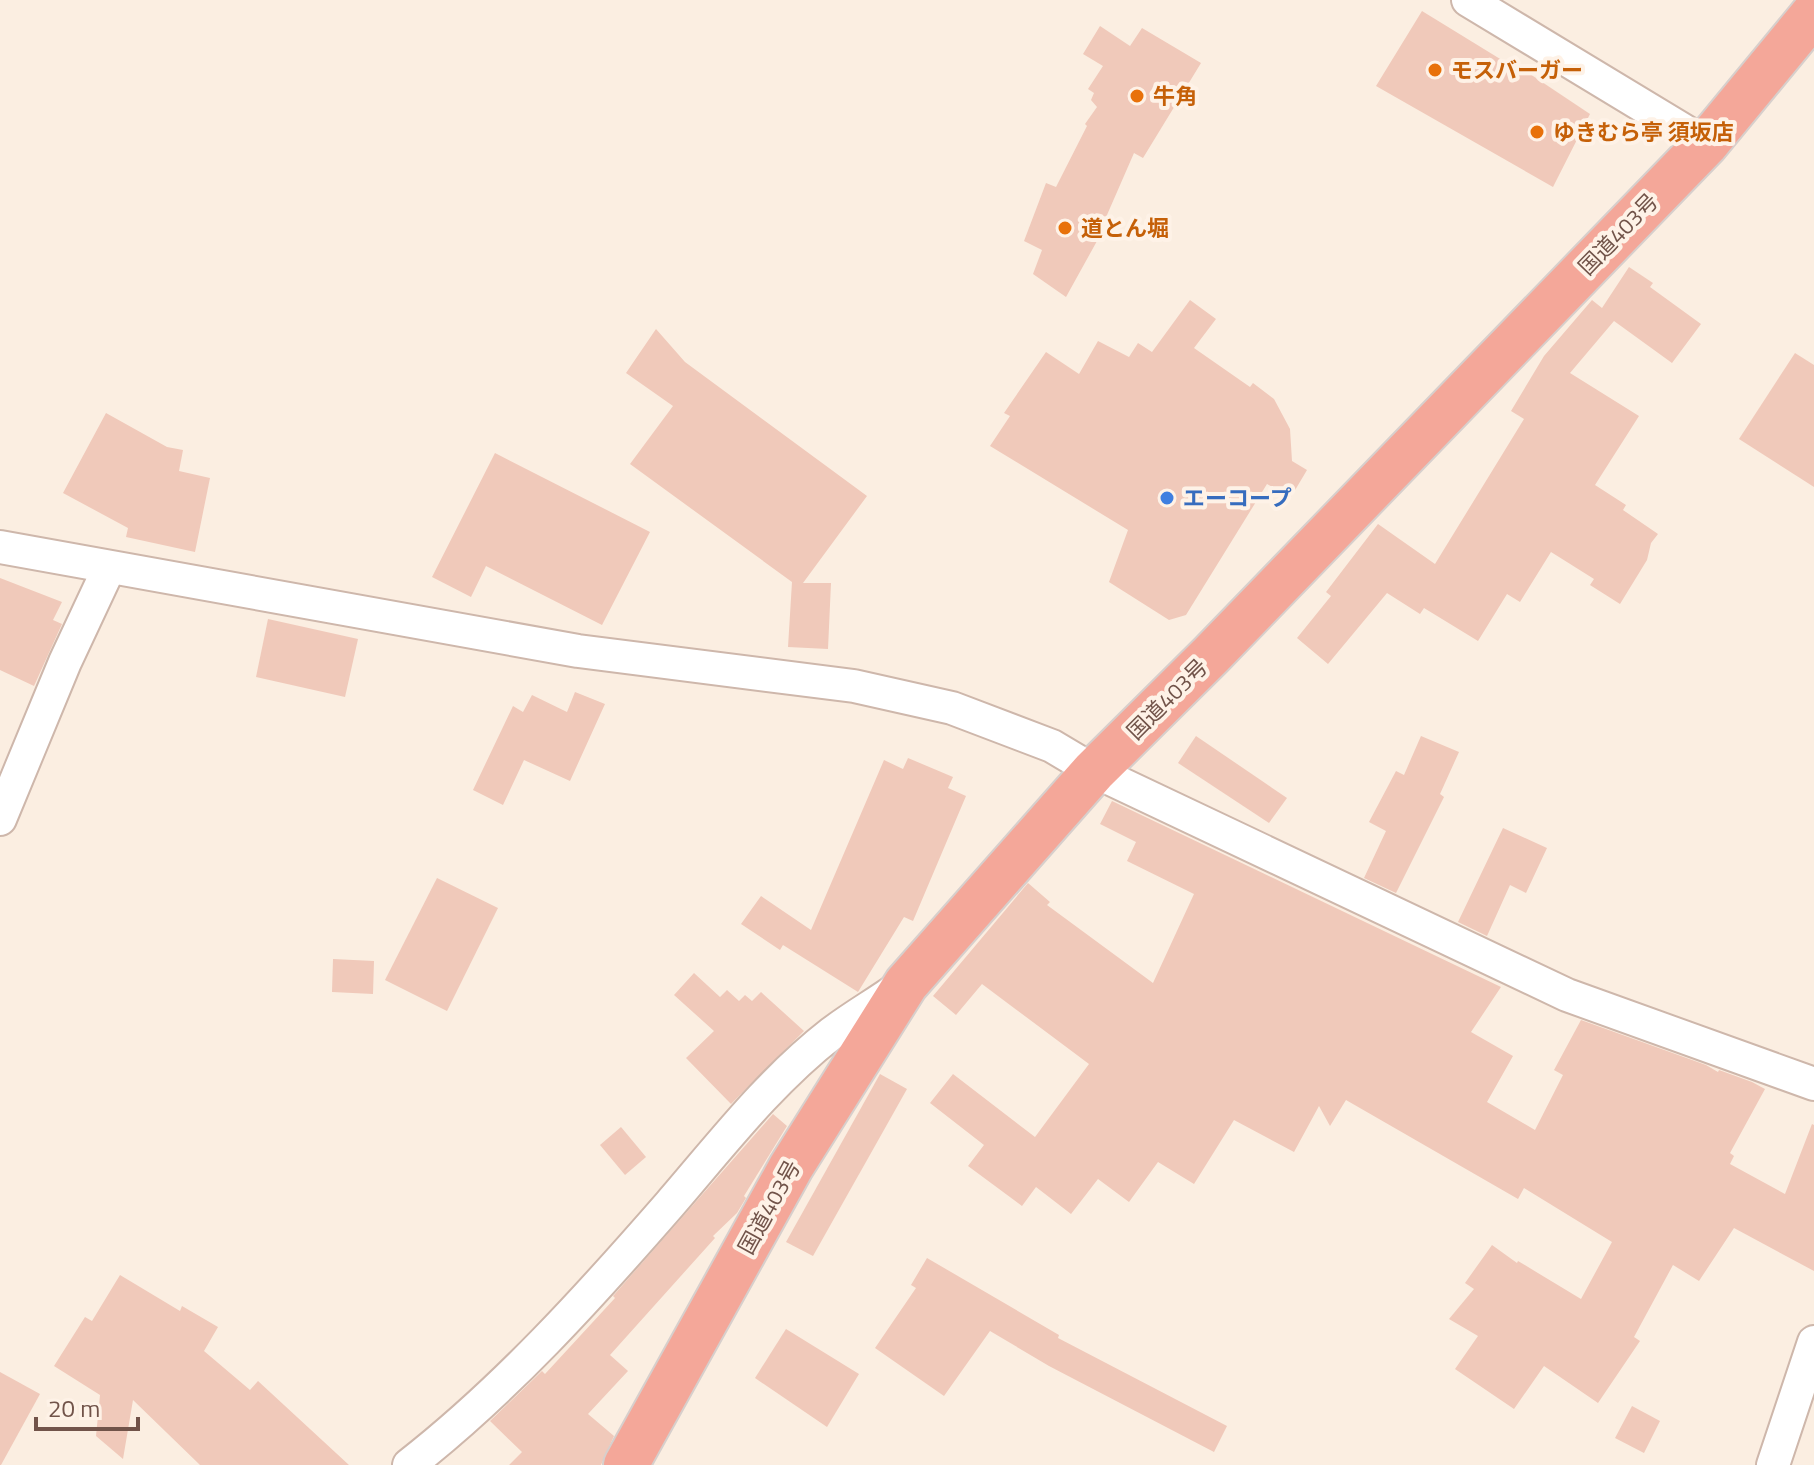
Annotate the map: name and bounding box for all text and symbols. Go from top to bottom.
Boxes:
place label: モスバーガー [1451,53,1583,87]
marker: モスバーガー [1426,61,1444,79]
place label: 牛角 [1153,79,1197,113]
marker: 牛角 [1128,87,1146,105]
place label: ゆきむら亭 須坂店 [1553,115,1734,149]
marker: ゆきむら亭 須坂店 [1528,123,1546,141]
street label: 国道403号 [1570,185,1666,283]
place label: 道とん堀 [1081,211,1169,245]
marker: 道とん堀 [1056,219,1074,237]
place label: エーコープ [1183,481,1292,515]
marker: エーコープ [1158,489,1176,507]
street label: 国道403号 [1119,651,1215,747]
street label: 国道403号 [729,1154,809,1260]
scale bar [36,1381,138,1431]
text: 20 m [48,1390,100,1426]

